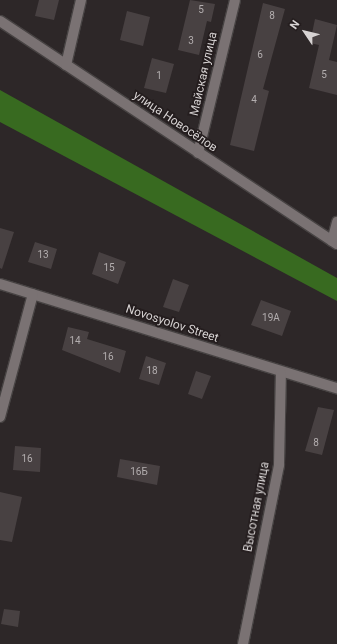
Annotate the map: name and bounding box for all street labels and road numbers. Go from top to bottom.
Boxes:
street label: Майская улица [187,31,221,117]
street label: улица Новосёлов [130,89,220,155]
street label: Novosyolov Street [124,302,220,346]
street label: Высотная улица [241,461,273,553]

